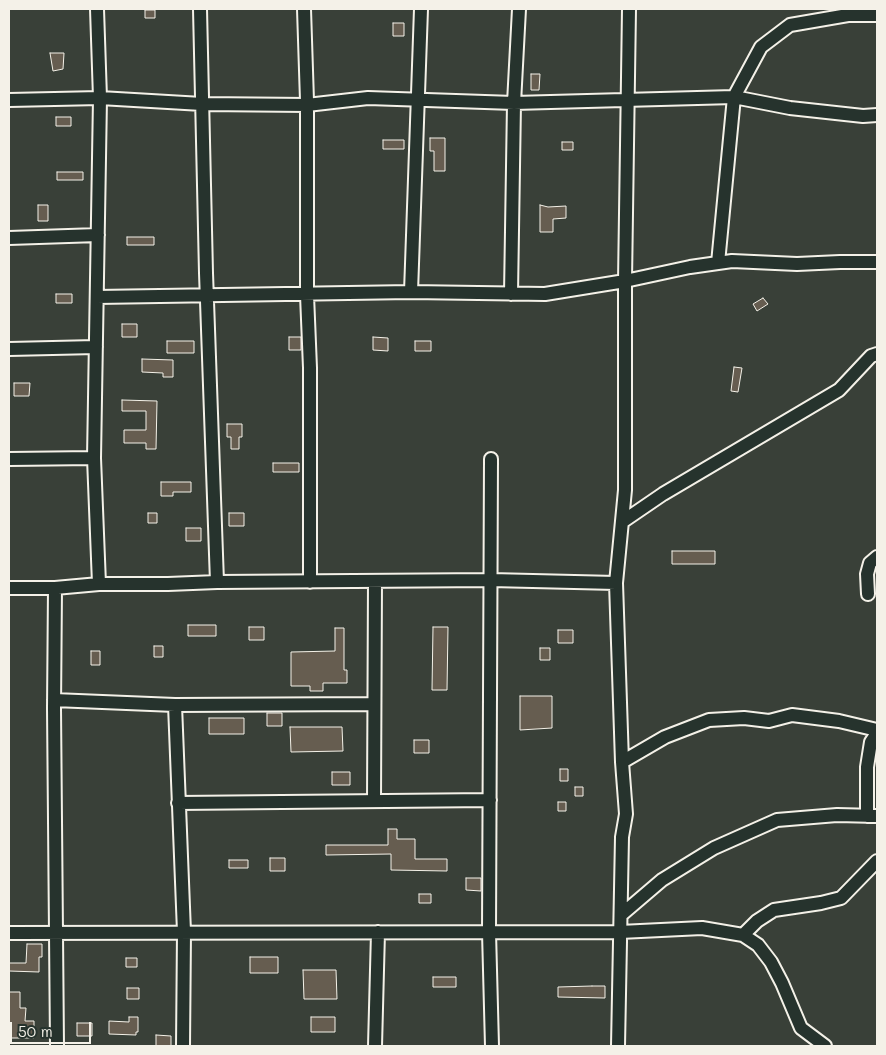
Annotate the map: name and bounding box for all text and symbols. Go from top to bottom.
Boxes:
scale bar [12,1012,94,1044]
text: 50 m [18,1021,53,1041]

